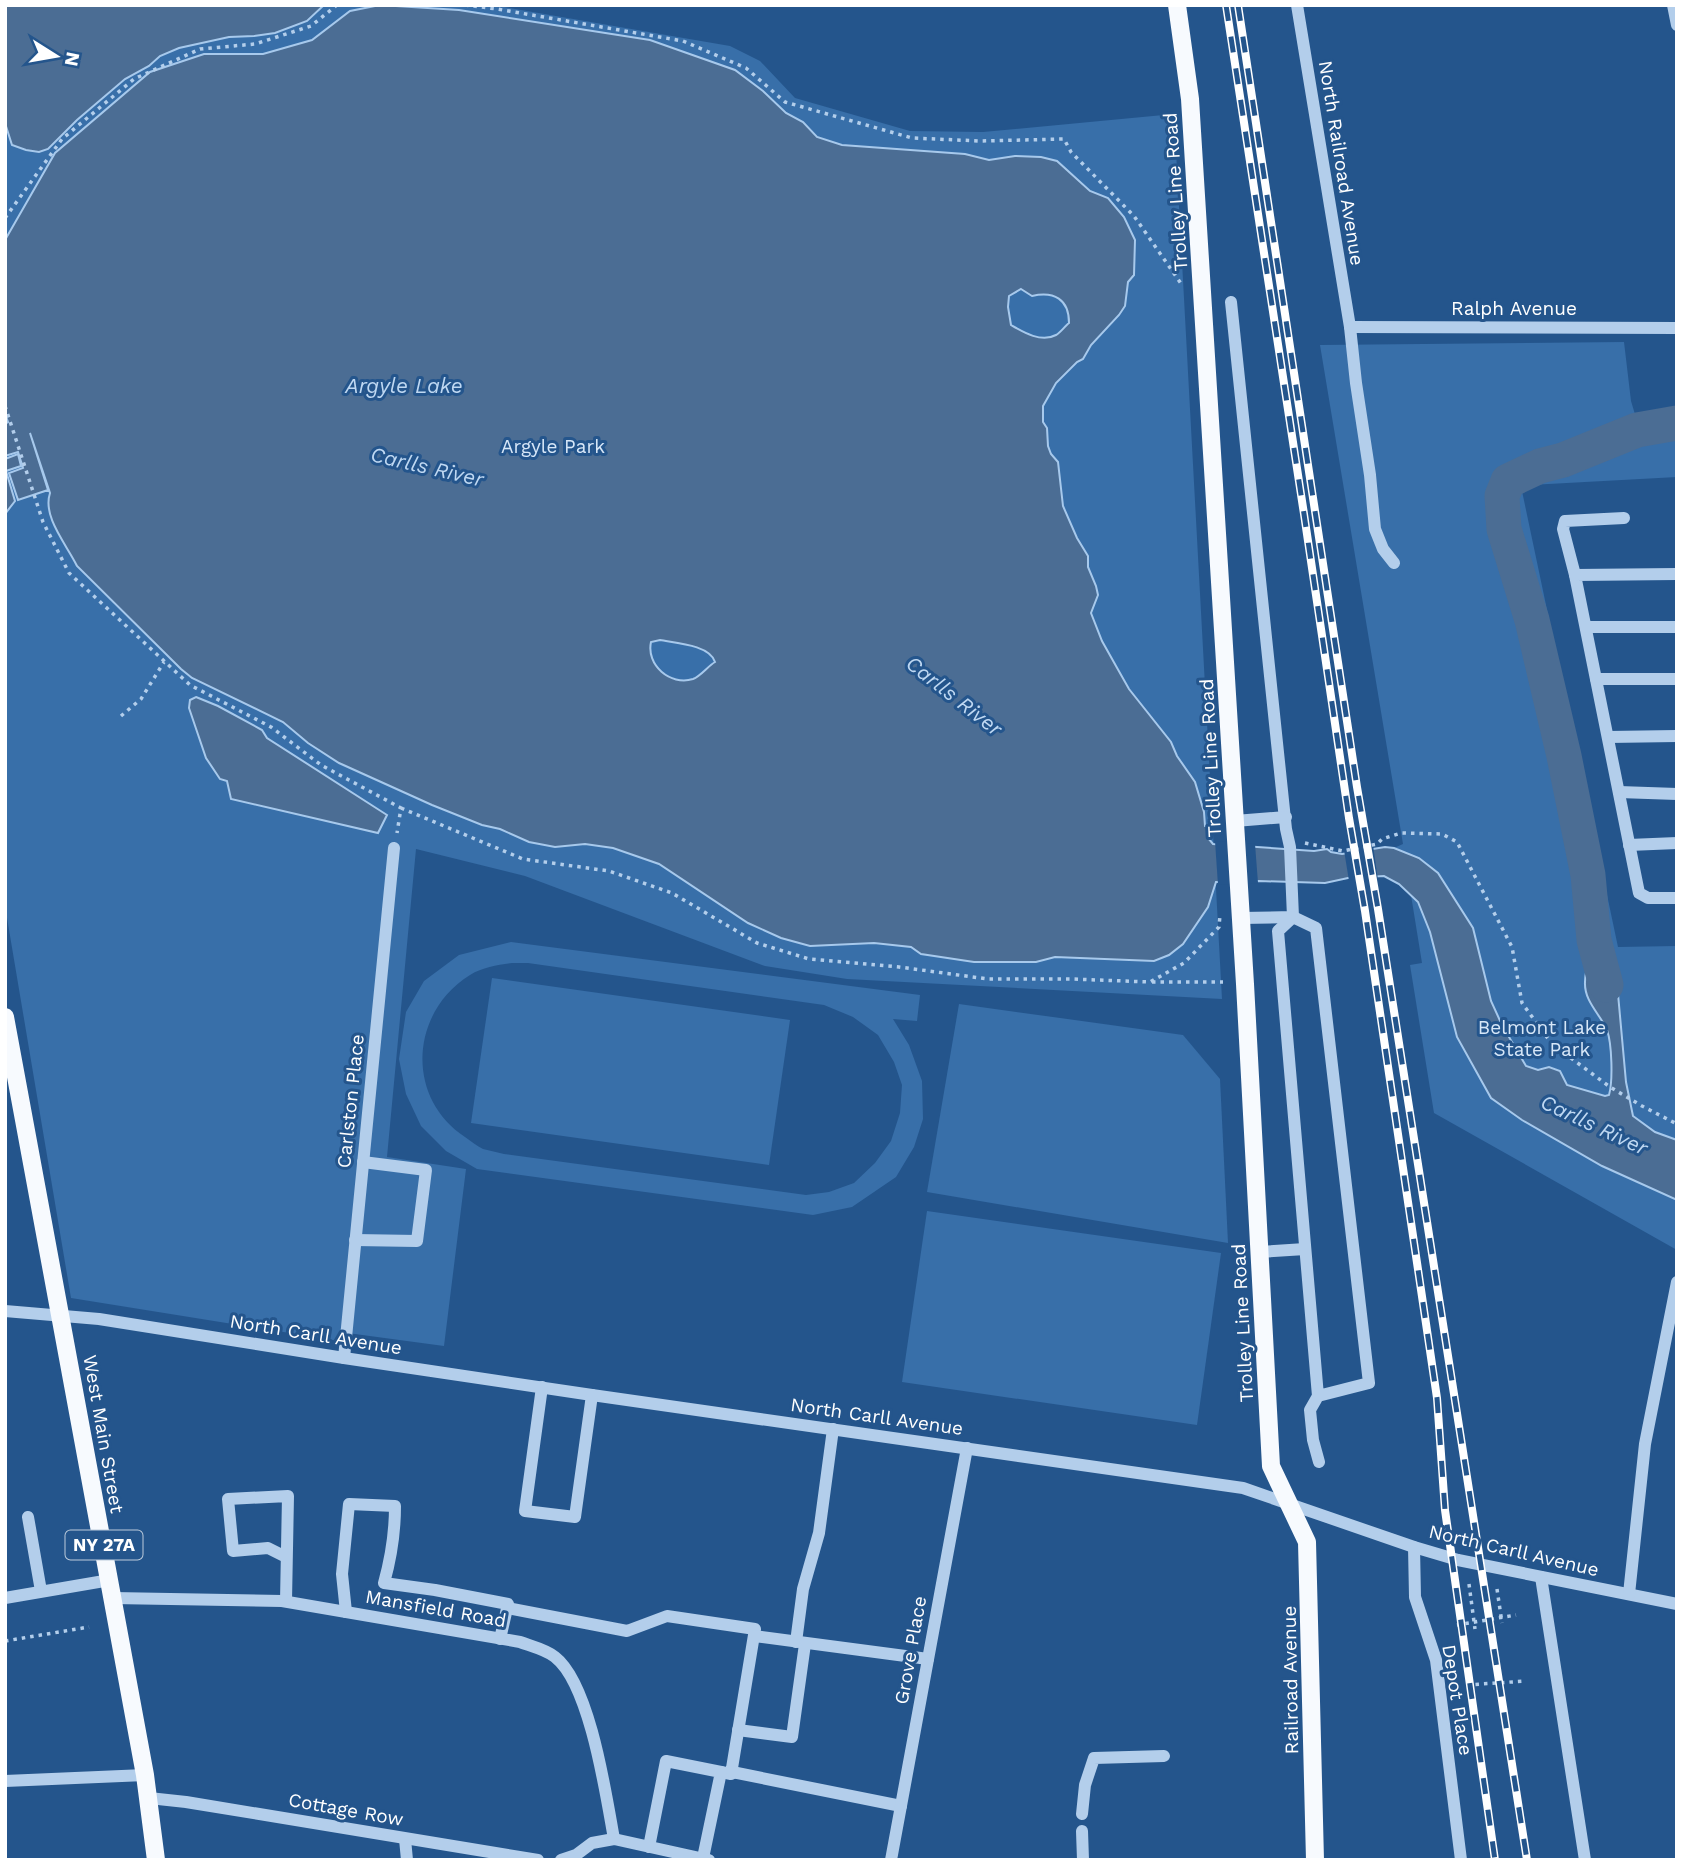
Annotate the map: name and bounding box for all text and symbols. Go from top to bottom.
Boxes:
north arrow [21,21,91,91]
text: N [60,50,85,68]
street label: North Railroad Avenue [1314,59,1369,267]
street label: Trolley Line Road [1158,112,1193,272]
street label: Ralph Avenue [1451,297,1577,320]
water label: Argyle Lake [344,373,463,398]
park label: Argyle Park [501,435,605,458]
water label: Carlls River [368,441,487,492]
water label: Carlls River [901,650,1008,741]
street label: Trolley Line Road [1195,678,1226,838]
park label: Belmont Lake State Park [1478,1016,1606,1061]
street label: Carlston Place [332,1033,369,1169]
water label: Carlls River [1537,1089,1653,1161]
street label: Trolley Line Road [1227,1243,1258,1403]
street label: North Carll Avenue [228,1310,404,1359]
street label: West Main Street [78,1353,129,1515]
street label: North Carll Avenue [789,1393,965,1440]
street label: North Carll Avenue [1427,1520,1601,1581]
road number: NY 27A [66,1530,142,1560]
street label: Mansfield Road [364,1585,508,1632]
street label: Grove Place [890,1594,931,1706]
street label: Railroad Avenue [1278,1605,1303,1755]
street label: Depot Place [1437,1643,1478,1757]
street label: Cottage Row [287,1788,405,1831]

